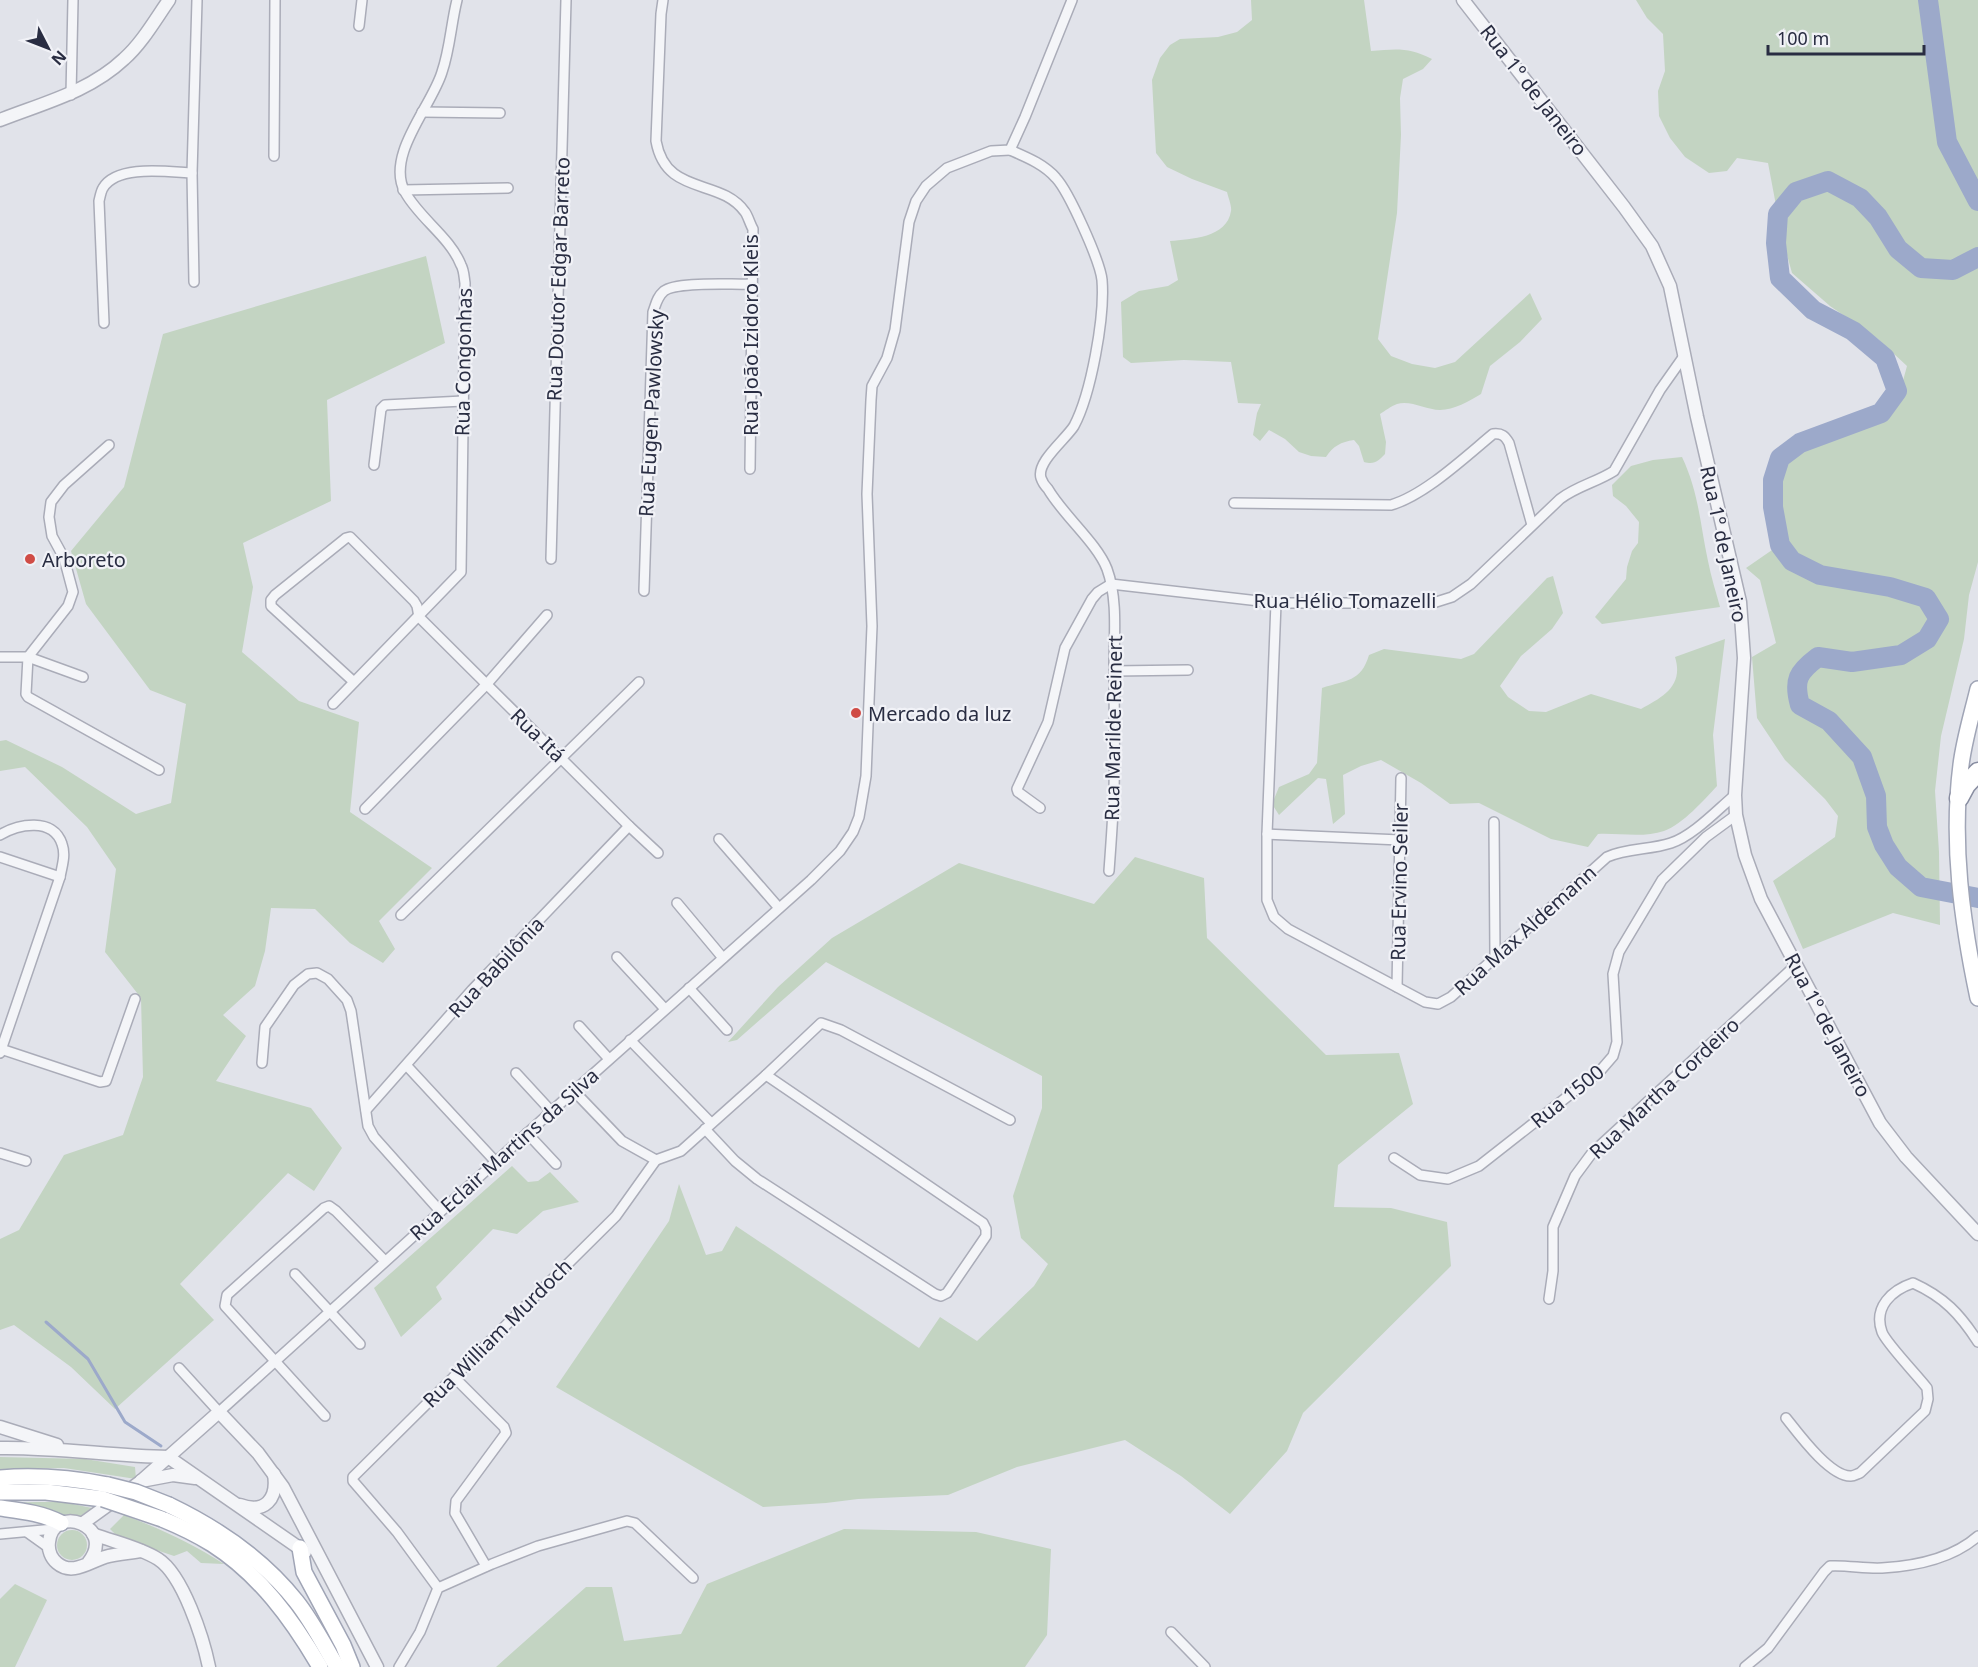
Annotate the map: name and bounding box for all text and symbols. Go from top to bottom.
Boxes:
north arrow [18,18,78,78]
scale bar [1768,18,1924,56]
street label: Rua 1º de Janeiro [1474,19,1594,161]
text: 100 m [1777,26,1829,50]
text: N [47,46,72,70]
street label: Rua Doutor Edgar Barreto [540,156,576,402]
street label: Rua João Izidoro Kleis [737,234,764,436]
street label: Rua Congonhas [448,288,478,436]
street label: Rua Eugen Pawlowsky [632,308,670,518]
street label: Rua 1º de Janeiro [1694,463,1754,625]
place label: Arboreto [42,546,126,573]
marker: Arboreto [23,552,37,566]
street label: Rua Hélio Tomazelli [1254,587,1436,614]
street label: Rua Marilde Reinert [1098,635,1128,821]
place label: Mercado da luz [868,700,1011,727]
street label: Rua Itá [505,702,571,768]
marker: Mercado da luz [849,706,863,720]
street label: Rua Ervino Seiler [1384,803,1414,961]
street label: Rua Max Aldemann [1448,859,1602,1001]
street label: Rua Babilônia [442,911,550,1023]
street label: Rua 1º de Janeiro [1779,948,1877,1102]
street label: Rua Martha Cordeiro [1583,1011,1745,1165]
street label: Rua 1500 [1525,1058,1609,1134]
street label: Rua Eclair Martins da Silva [404,1062,604,1246]
street label: Rua William Murdoch [417,1253,577,1413]

